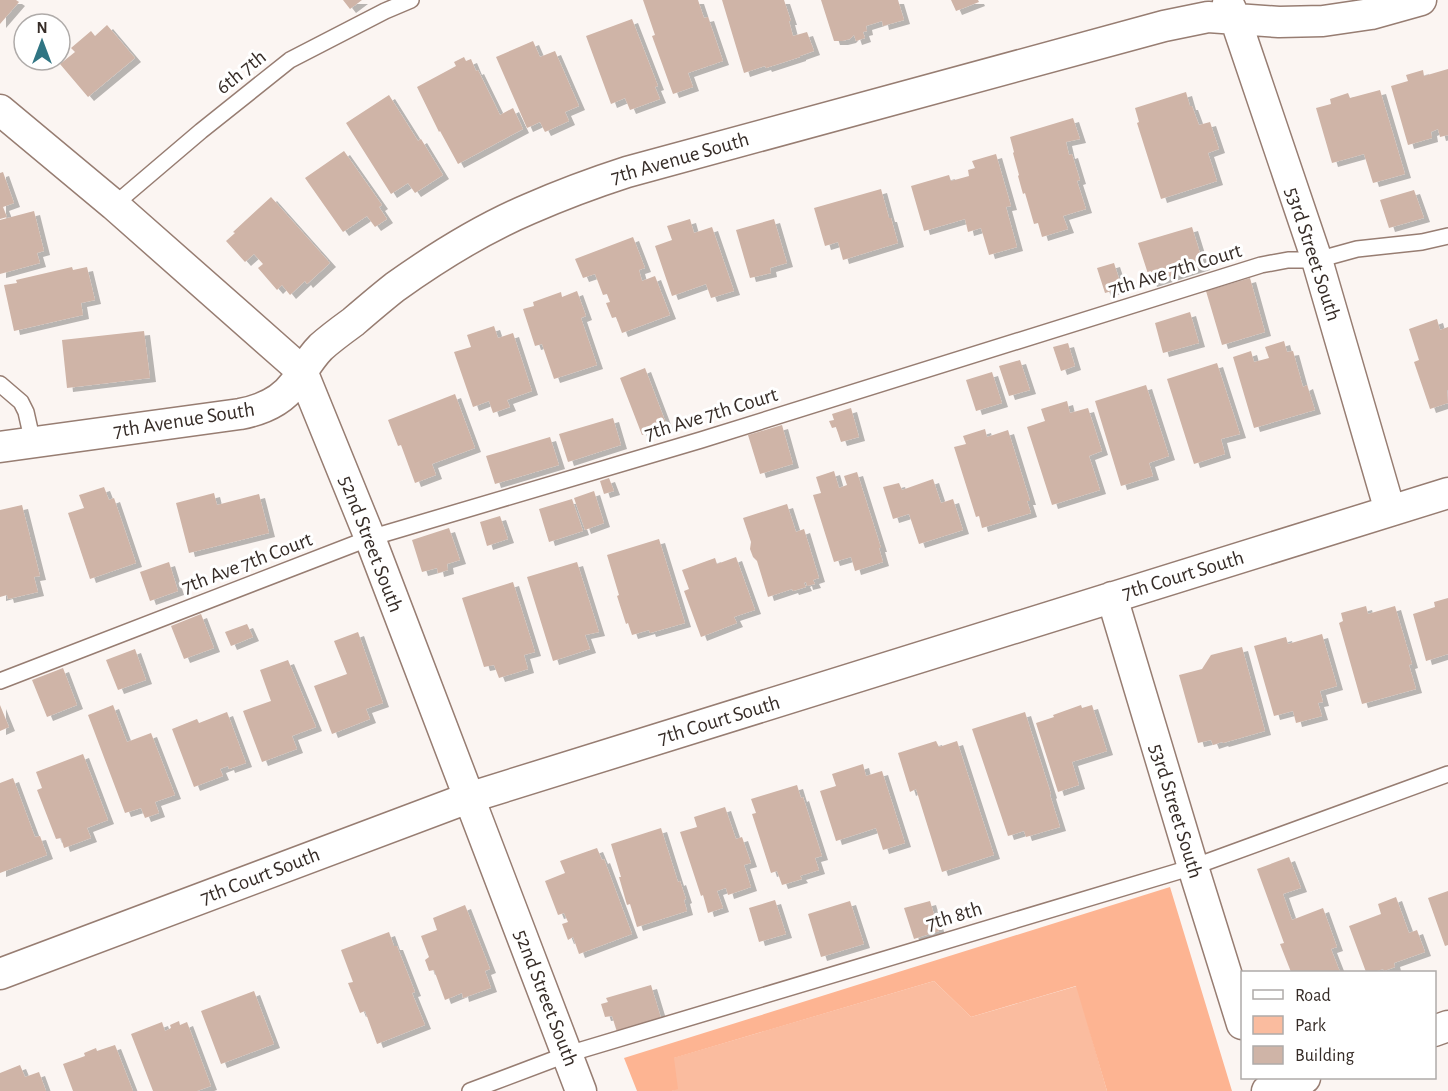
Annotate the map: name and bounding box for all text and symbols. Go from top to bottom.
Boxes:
north arrow [12,12,72,72]
text: N [36,20,48,36]
street label: 6th 7th [212,46,270,98]
street label: 7th Avenue South [609,128,751,188]
street label: 53rd Street South [1281,184,1345,324]
street label: 7th Ave 7th Court [1106,240,1244,300]
street label: 7th Ave 7th Court [642,384,780,444]
street label: 7th Avenue South [112,398,256,442]
street label: 52nd Street South [335,473,407,615]
street label: 7th Ave 7th Court [179,528,315,598]
street label: 7th Court South [1120,547,1246,603]
street label: 7th Court South [656,692,782,748]
street label: 53rd Street South [1146,741,1206,881]
street label: 7th Court South [197,844,323,908]
street label: 7th 8th [923,898,985,934]
street label: 52nd Street South [510,927,582,1069]
legend [1241,971,1436,1079]
text: Road [1295,987,1331,1005]
text: Park [1295,1017,1327,1035]
text: Building [1295,1047,1355,1065]

